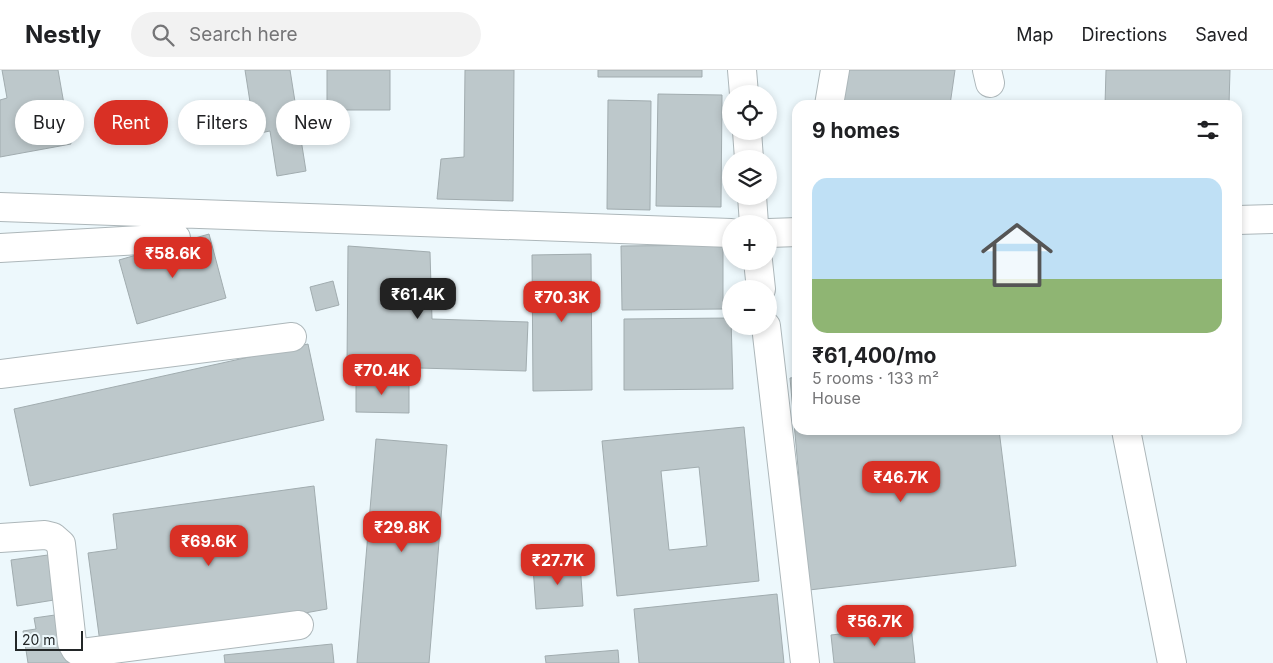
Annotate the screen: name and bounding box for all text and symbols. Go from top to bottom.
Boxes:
search box [131,12,481,57]
text: Nestly [25,20,101,49]
icon: search [149,21,177,49]
text: Search here [189,23,298,46]
text: Map [1016,24,1054,45]
text: Directions [1082,24,1167,45]
text: Saved [1195,24,1248,45]
map controls [722,85,777,335]
button: locate [722,85,777,140]
chip: Buy [15,100,84,145]
chip: Rent [94,100,168,145]
chip: Filters [178,100,266,145]
chip: New [276,100,350,145]
icon: filters [1194,116,1222,144]
text: 9 homes [812,118,900,143]
button: layers [722,150,777,205]
icon: home [972,210,1062,300]
button: + [722,215,777,270]
pin: ₹58.6K [132,236,214,279]
text: ₹58.6K [145,243,201,263]
pin: ₹61.4K [377,278,459,320]
pin: ₹70.3K [521,280,603,323]
button: − [722,280,777,335]
text: ₹61.4K [391,284,445,304]
text: ₹70.3K [534,287,590,307]
text: ₹61,400/mo [812,343,936,368]
pin: ₹70.4K [341,354,423,396]
text: ₹70.4K [354,360,410,380]
text: 5 rooms · 133 m² [812,368,939,388]
text: House [812,388,861,408]
pin: ₹46.7K [860,460,942,503]
text: ₹46.7K [873,467,929,487]
pin: ₹29.8K [361,510,443,553]
text: ₹29.8K [374,517,430,537]
pin: ₹69.6K [168,524,250,567]
text: ₹69.6K [181,531,237,551]
pin: ₹27.7K [517,544,599,586]
text: ₹27.7K [532,550,584,570]
pin: ₹56.7K [834,604,916,647]
text: ₹56.7K [847,611,903,631]
scale bar [15,628,82,651]
text: 20 m [22,631,56,648]

